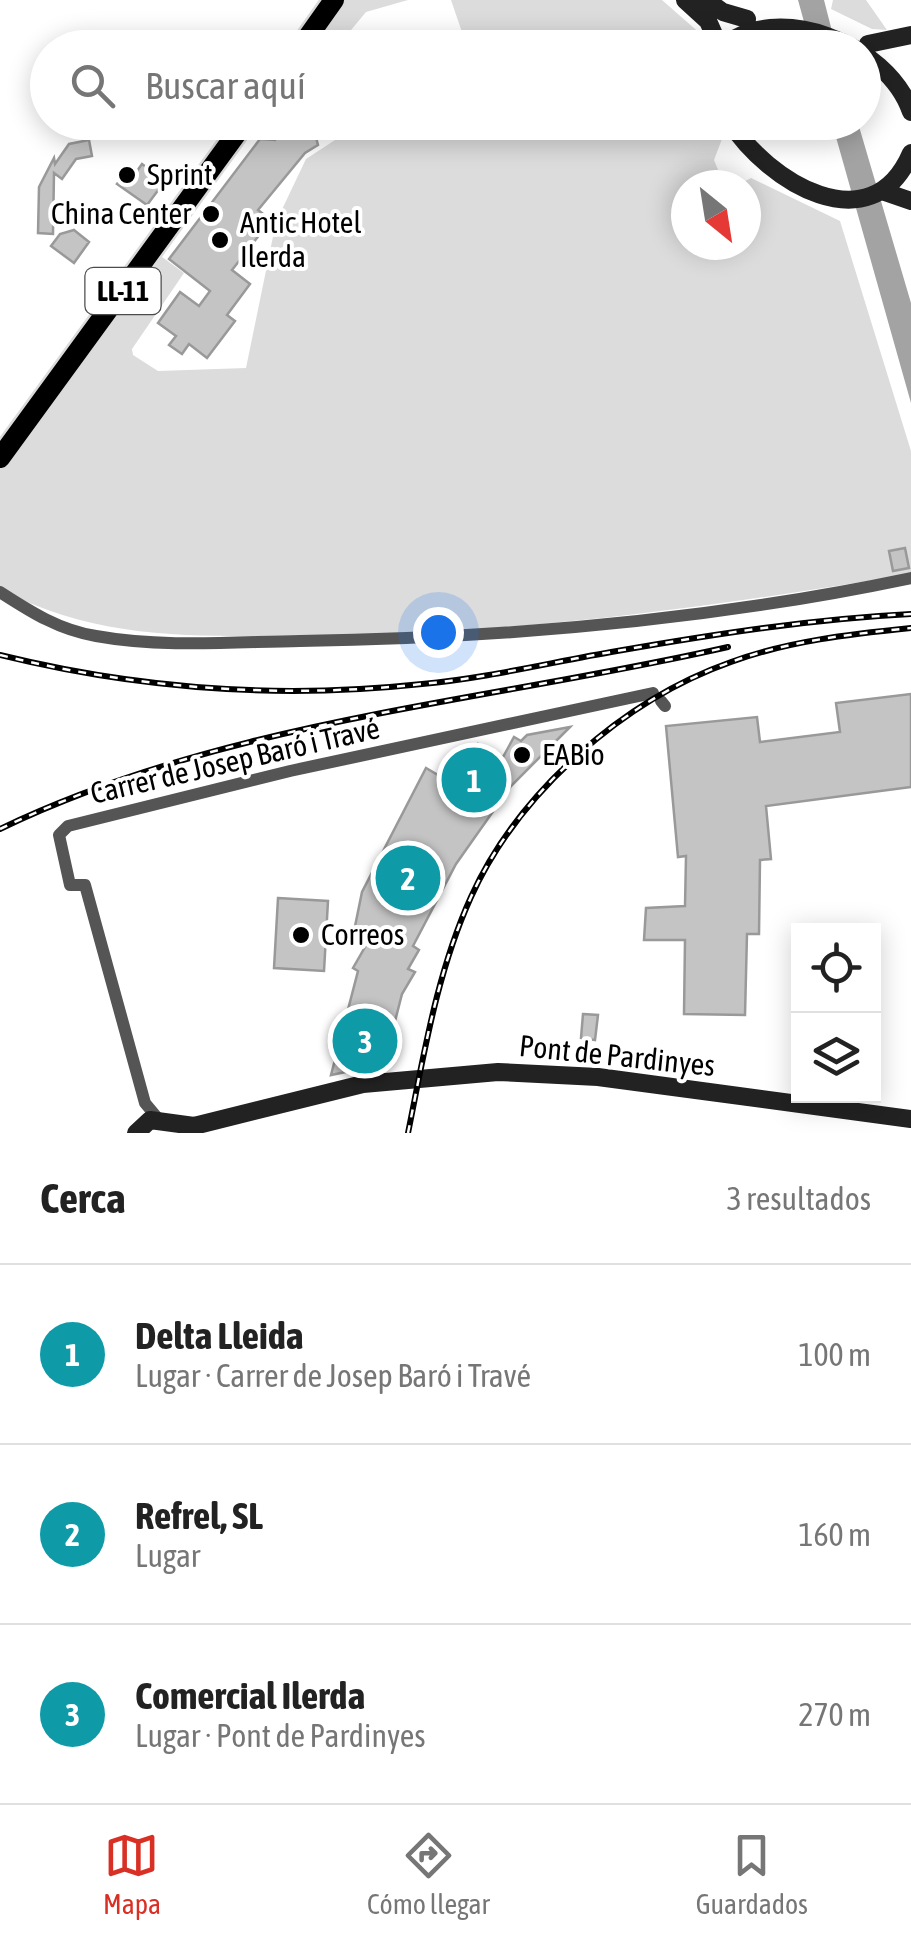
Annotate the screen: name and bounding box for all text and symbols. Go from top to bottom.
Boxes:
search box [30,30,881,140]
icon: search [65,58,120,113]
text: Buscar aquí [145,64,306,107]
place label: Sprint [147,157,213,191]
marker: Sprint [116,164,138,186]
north arrow [671,170,761,260]
place label: China Center [51,196,192,230]
marker: China Center [200,203,222,225]
place label: Antic Hotel Ilerda [240,205,361,273]
marker: Antic Hotel Ilerda [209,229,231,251]
road number: LL-11 [86,268,160,314]
your location [413,607,464,658]
street label: Carrer de Josep Baró i Travé [87,710,383,810]
place label: EABio [542,737,605,771]
pin: 1 [442,742,506,818]
marker: EABio [511,744,533,766]
pin: 2 [376,840,440,916]
place label: Correos [321,917,404,951]
map controls [791,923,881,1103]
button: locate [791,923,881,1013]
marker: Correos [290,924,312,946]
pin: 3 [332,1004,398,1078]
button: layers [791,1013,881,1103]
street label: Pont de Pardinyes [518,1028,717,1082]
text: Cerca [40,1174,125,1222]
text: 3 resultados [727,1180,871,1217]
text: Delta Lleida [135,1314,304,1357]
text: 1 [65,1336,80,1373]
text: 100 m [798,1336,871,1373]
text: Lugar · Carrer de Josep Baró i Travé [135,1357,531,1394]
text: Refrel, SL [135,1494,263,1537]
text: 2 [65,1516,80,1553]
text: 160 m [798,1516,871,1553]
text: Lugar [135,1537,200,1574]
text: Comercial Ilerda [135,1674,365,1717]
text: 3 [65,1696,80,1733]
text: 270 m [798,1696,871,1733]
text: Lugar · Pont de Pardinyes [135,1717,426,1754]
tab: Mapa [103,1828,161,1920]
tab: Cómo llegar [367,1828,490,1920]
tab: Guardados [696,1828,808,1920]

